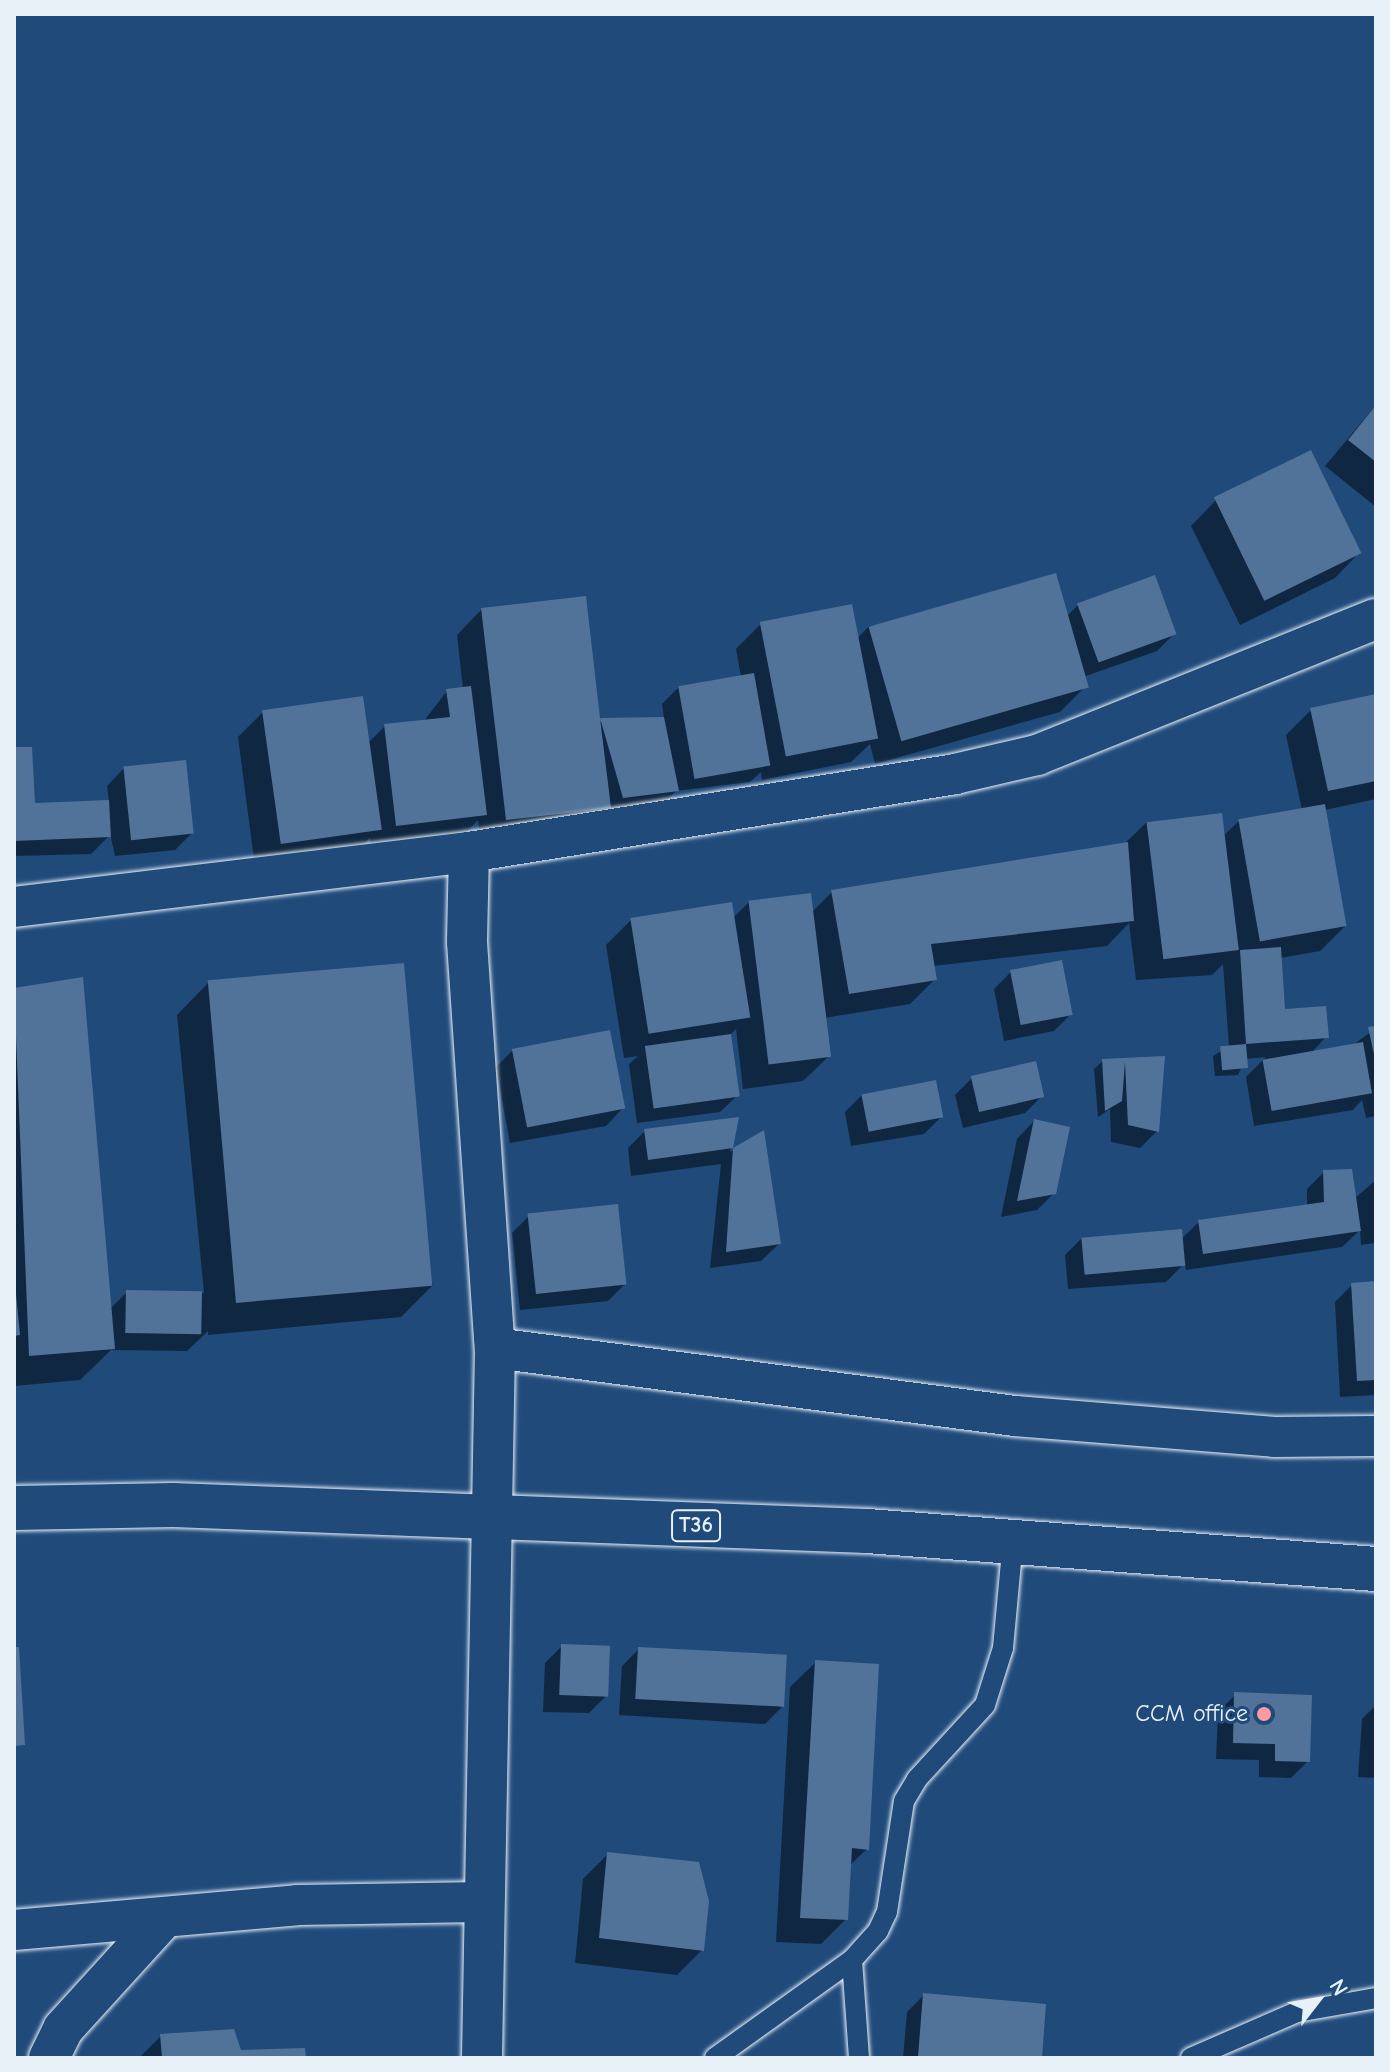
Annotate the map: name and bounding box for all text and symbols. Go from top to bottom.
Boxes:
road number: T36 [670,1508,722,1544]
place label: CCM office [1135,1700,1248,1728]
marker: CCM office [1255,1705,1273,1723]
north arrow [1278,1960,1358,2040]
text: N [1324,1975,1353,2000]

